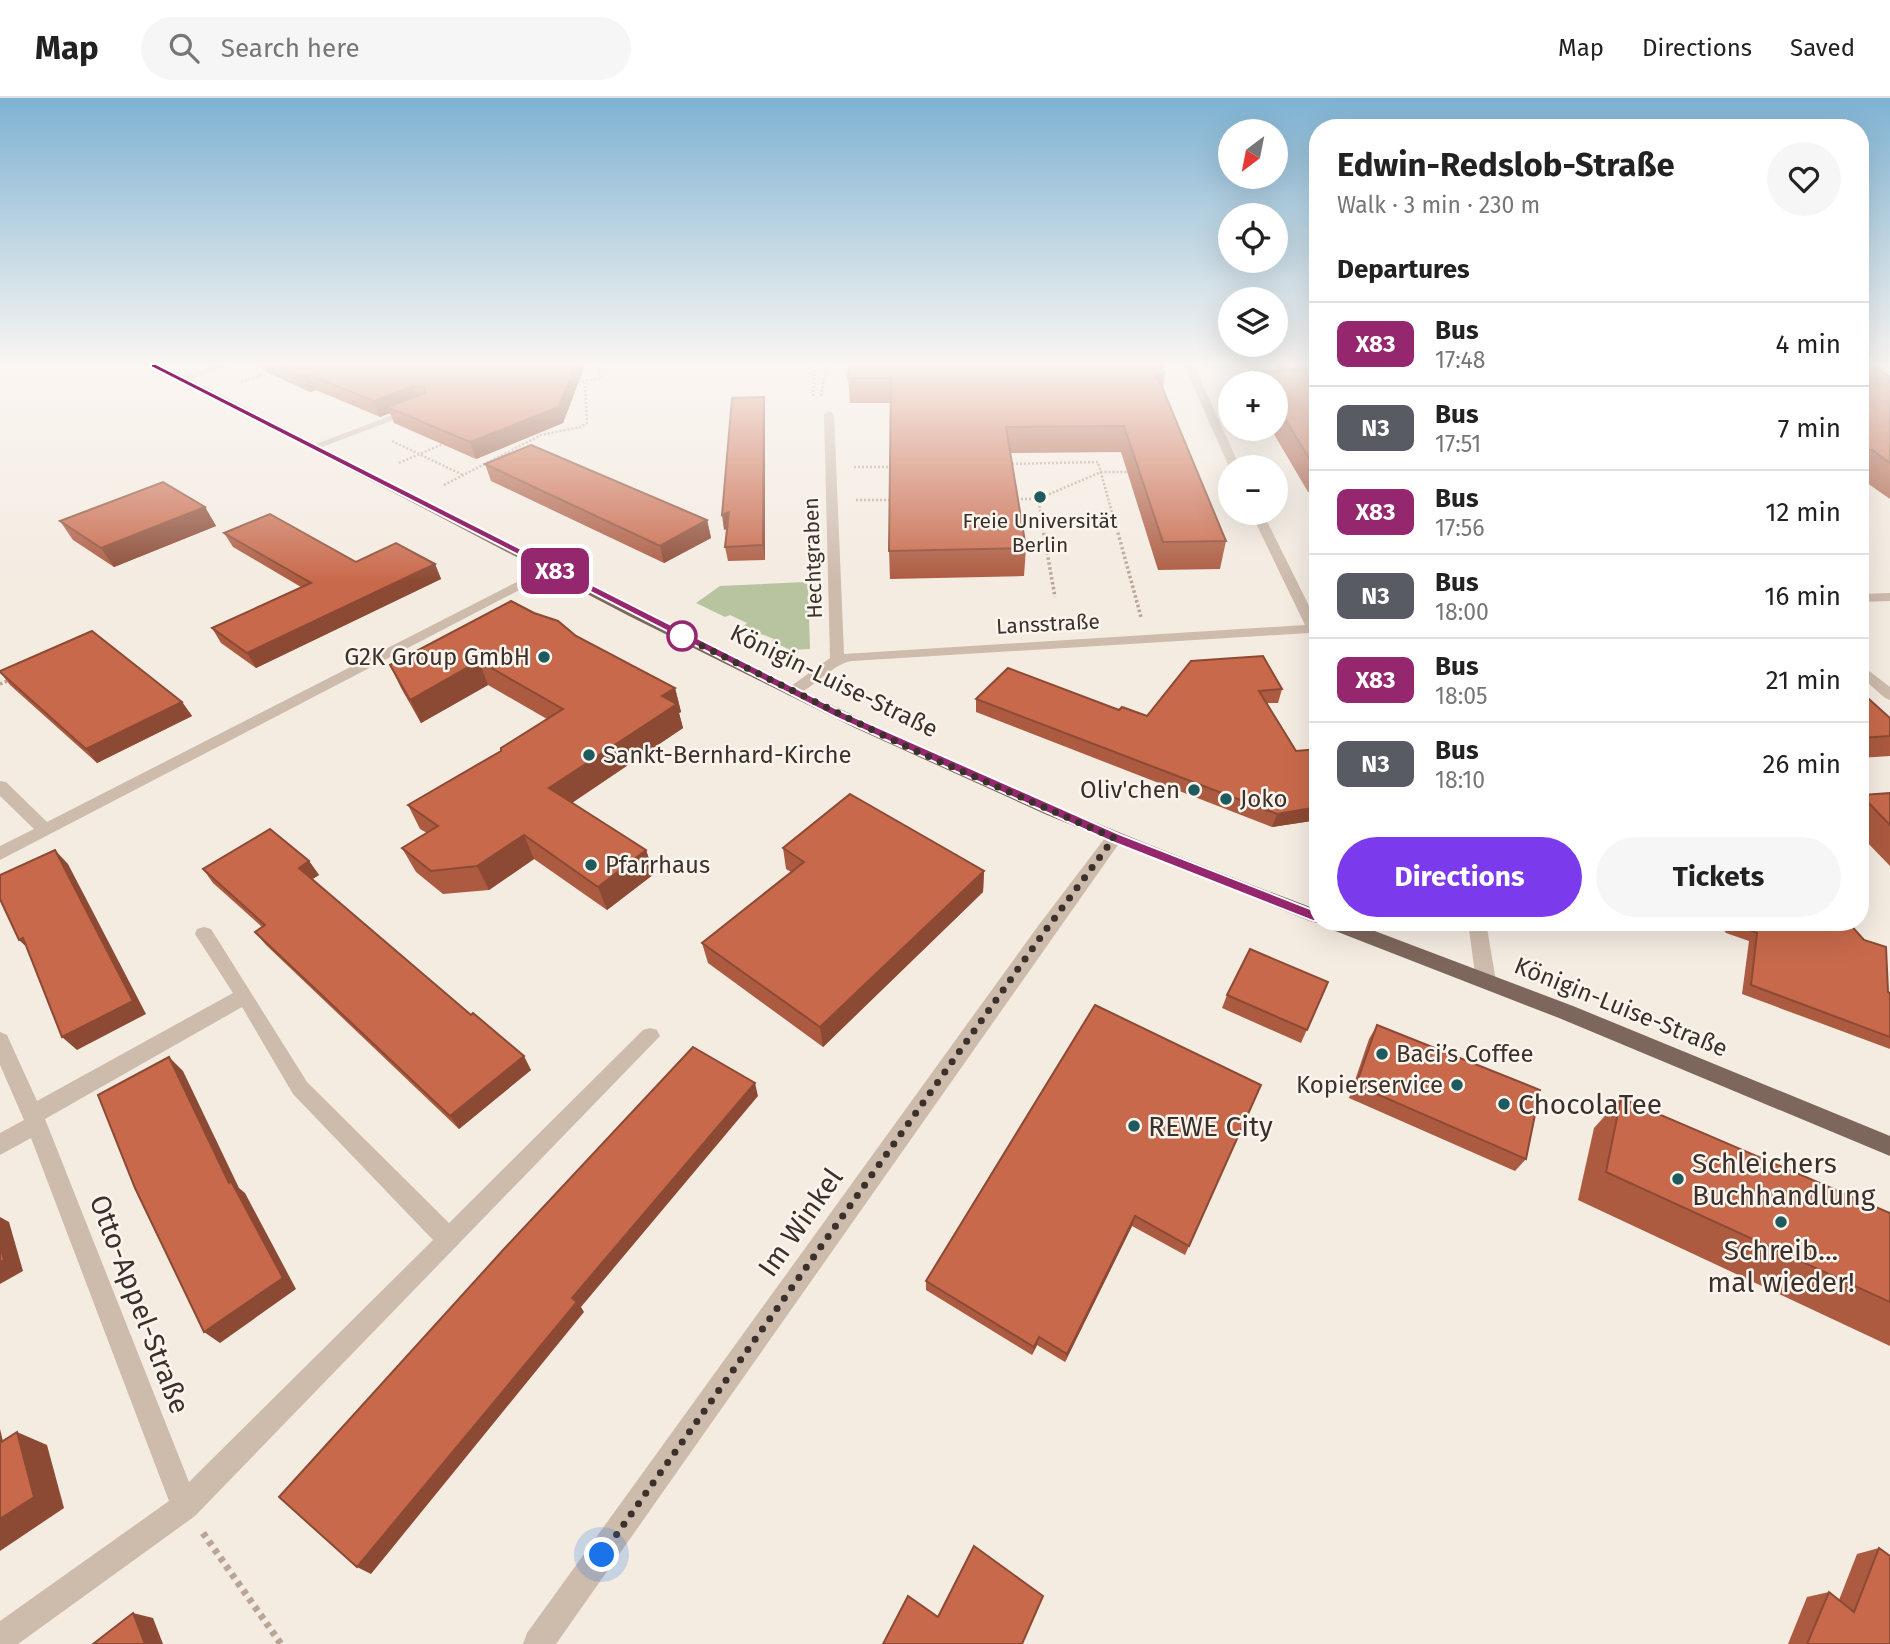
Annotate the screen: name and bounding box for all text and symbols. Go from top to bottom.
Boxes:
search box [141,17,631,80]
text: Map [35,28,99,68]
icon: search [165,29,203,67]
text: Search here [221,33,360,64]
text: Map [1558,34,1604,62]
text: Directions [1642,34,1752,62]
text: Saved [1790,34,1855,62]
north arrow [1218,119,1288,189]
map controls [1218,119,1288,525]
button: heart [1767,142,1841,216]
text: Edwin-Redslob-Straße [1337,145,1675,185]
text: Walk · 3 min · 230 m [1337,191,1540,219]
button: locate [1218,203,1288,273]
text: Departures [1337,254,1470,285]
button: layers [1218,287,1288,357]
text: Bus [1435,315,1478,346]
text: 4 min [1775,329,1841,360]
text: X83 [1355,330,1396,358]
text: 17:48 [1435,346,1486,374]
button: + [1218,371,1288,441]
text: Bus [1435,399,1478,430]
text: 7 min [1778,413,1841,444]
text: N3 [1361,414,1390,442]
text: 17:51 [1435,430,1481,458]
button: − [1218,455,1288,525]
text: Bus [1435,483,1478,514]
marker: Freie Universität Berlin [1032,489,1048,505]
street label: Hechtgraben [798,497,828,619]
text: 12 min [1765,497,1841,528]
text: X83 [1355,498,1396,526]
place label: Freie Universität Berlin [962,508,1118,558]
text: 17:56 [1435,514,1485,542]
line badge: X83 [515,548,595,594]
text: X83 [535,557,575,585]
text: Bus [1435,567,1478,598]
text: 16 min [1764,581,1841,612]
text: N3 [1361,582,1390,610]
text: 18:00 [1435,598,1489,626]
street label: Lansstraße [996,608,1100,640]
street label: Königin-Luise-Straße [726,619,942,743]
unlabelled marker [667,621,697,651]
place label: G2K Group GmbH [344,643,530,671]
marker: G2K Group GmbH [536,649,552,665]
text: Bus [1435,651,1478,682]
text: 21 min [1766,665,1841,696]
text: X83 [1355,666,1396,694]
text: 18:05 [1435,682,1488,710]
text: Bus [1435,735,1478,766]
place label: Sankt-Bernhard-Kirche [603,741,852,769]
marker: Sankt-Bernhard-Kirche [581,747,597,763]
text: 26 min [1763,749,1841,780]
text: N3 [1361,750,1390,778]
text: 18:10 [1435,766,1485,794]
place label: Oliv'chen [1080,776,1180,804]
marker: Oliv'chen [1186,782,1202,798]
place label: Joko [1240,785,1287,813]
marker: Joko [1218,791,1234,807]
button: Directions [1337,837,1582,917]
button: Tickets [1596,837,1841,917]
place label: Pfarrhaus [605,851,710,879]
marker: Pfarrhaus [583,857,599,873]
street label: Königin-Luise-Straße [1510,951,1732,1063]
place label: Baci’s Coffee [1396,1040,1534,1068]
marker: Baci’s Coffee [1374,1046,1390,1062]
place label: Kopierservice [1296,1071,1443,1099]
marker: Kopierservice [1449,1077,1465,1093]
place label: ChocolaTee [1518,1088,1662,1121]
marker: ChocolaTee [1496,1096,1512,1112]
place label: REWE City [1148,1110,1273,1143]
marker: REWE City [1126,1118,1142,1134]
place label: Schleichers Buchhandlung [1692,1147,1876,1212]
street label: Im Winkel [751,1162,850,1283]
marker: Schleichers Buchhandlung [1670,1171,1686,1187]
street label: Otto-Appel-Straße [83,1190,196,1418]
marker: Schreib... mal wieder! [1773,1214,1789,1230]
place label: Schreib... mal wieder! [1707,1234,1855,1299]
your location [584,1537,619,1572]

